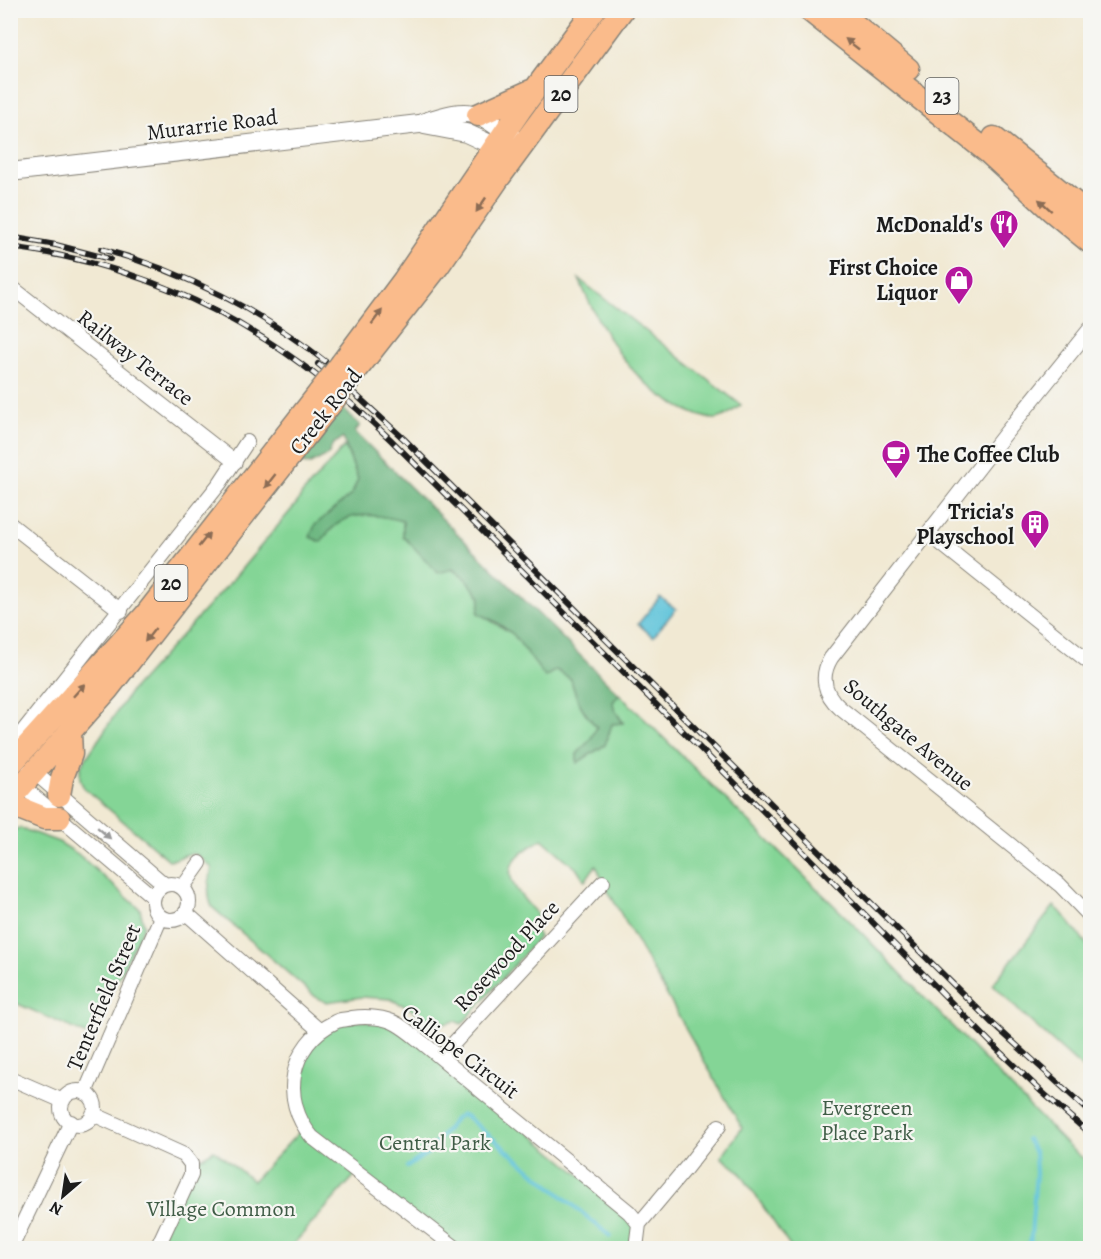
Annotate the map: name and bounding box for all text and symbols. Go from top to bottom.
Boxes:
one-way arrow [844,38,860,51]
road number: 20 [544,76,578,112]
road number: 23 [926,78,958,114]
street label: Murarrie Road [145,102,279,148]
one-way arrow [475,196,487,212]
one-way arrow [1038,199,1053,212]
restaurant icon: McDonald's [988,208,1020,250]
place label: McDonald's [876,210,983,240]
place label: First Choice Liquor [828,253,938,308]
shop icon: First Choice Liquor [943,264,975,306]
street label: Railway Terrace [71,303,200,413]
one-way arrow [371,309,383,324]
street label: Creek Road [282,362,369,461]
cafe icon: The Coffee Club [880,438,912,480]
place label: The Coffee Club [917,440,1059,470]
one-way arrow [264,473,277,489]
place label: Tricia's Playschool [916,497,1014,552]
building icon: Tricia's Playschool [1019,508,1051,550]
one-way arrow [197,533,209,548]
road number: 20 [154,565,188,601]
one-way arrow [145,627,157,642]
street label: Southgate Avenue [837,672,980,798]
one-way arrow [72,683,86,698]
one-way arrow [96,826,111,839]
street label: Rosewood Place [447,893,566,1018]
street label: Tenterfield Street [60,919,148,1075]
street label: Calliope Circuit [395,998,525,1106]
park label: Evergreen Place Park [821,1093,913,1148]
park label: Central Park [379,1128,491,1158]
north arrow [33,1166,93,1226]
park label: Village Common [146,1194,295,1224]
text: N [45,1196,67,1221]

